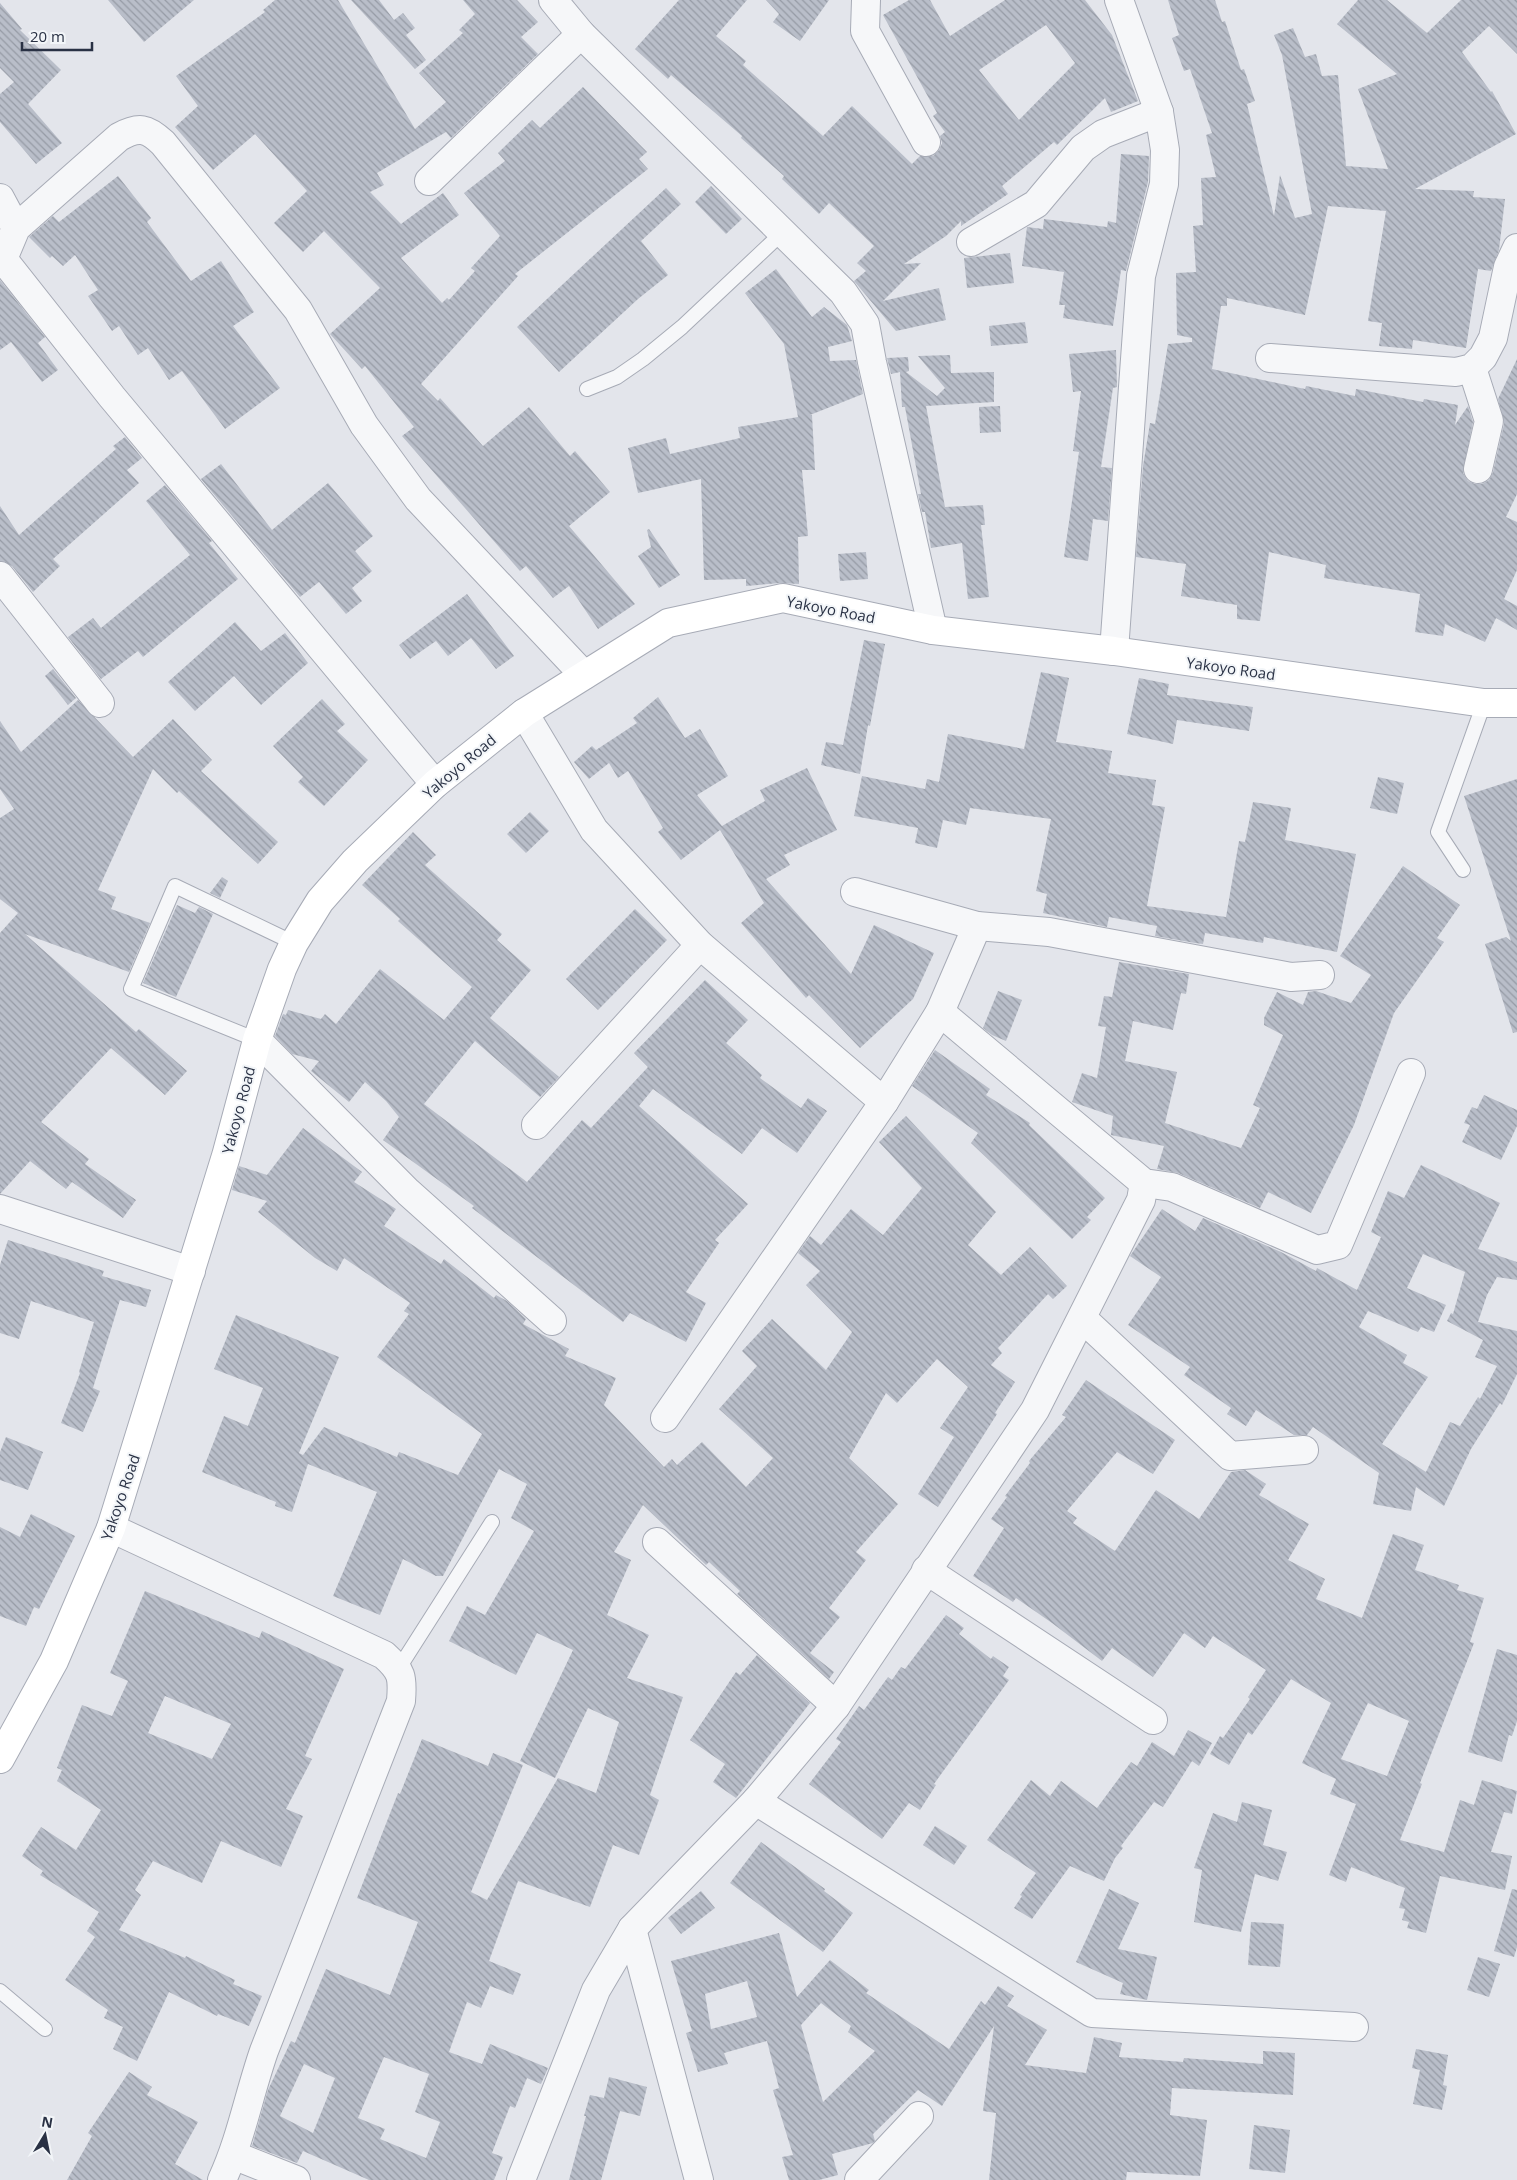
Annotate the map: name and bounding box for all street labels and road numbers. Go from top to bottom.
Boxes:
street label: Yakoyo Road [785,591,877,627]
street label: Yakoyo Road [1185,652,1277,684]
street label: Yakoyo Road [418,729,500,803]
street label: Yakoyo Road [217,1064,259,1156]
street label: Yakoyo Road [96,1451,144,1543]

